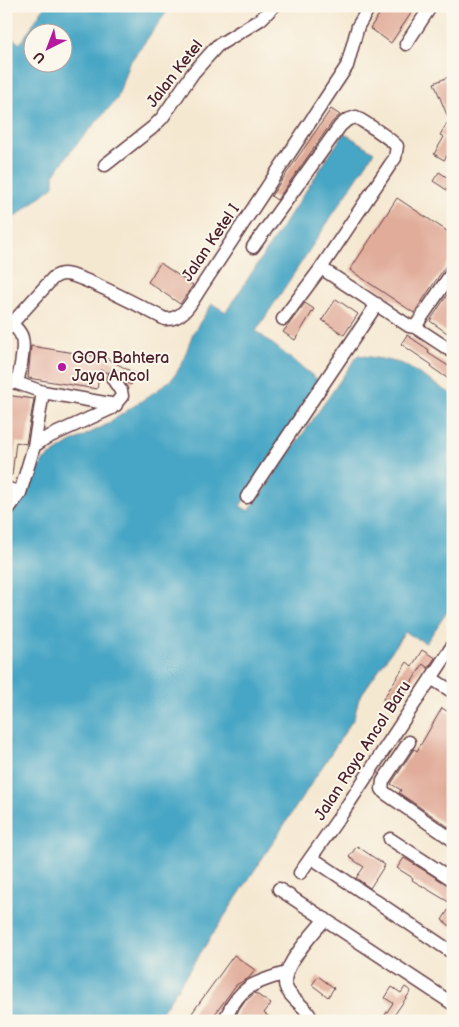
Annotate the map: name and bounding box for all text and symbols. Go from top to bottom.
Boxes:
north arrow [22,22,72,72]
street label: Jalan Ketel [143,37,207,111]
text: U [30,48,49,67]
street label: Jalan Ketel I [178,201,244,285]
place label: GOR Bahtera Jaya Ancol [72,349,169,386]
marker: GOR Bahtera Jaya Ancol [56,361,68,373]
street label: Jalan Raya Ancol Baru [311,678,415,824]

